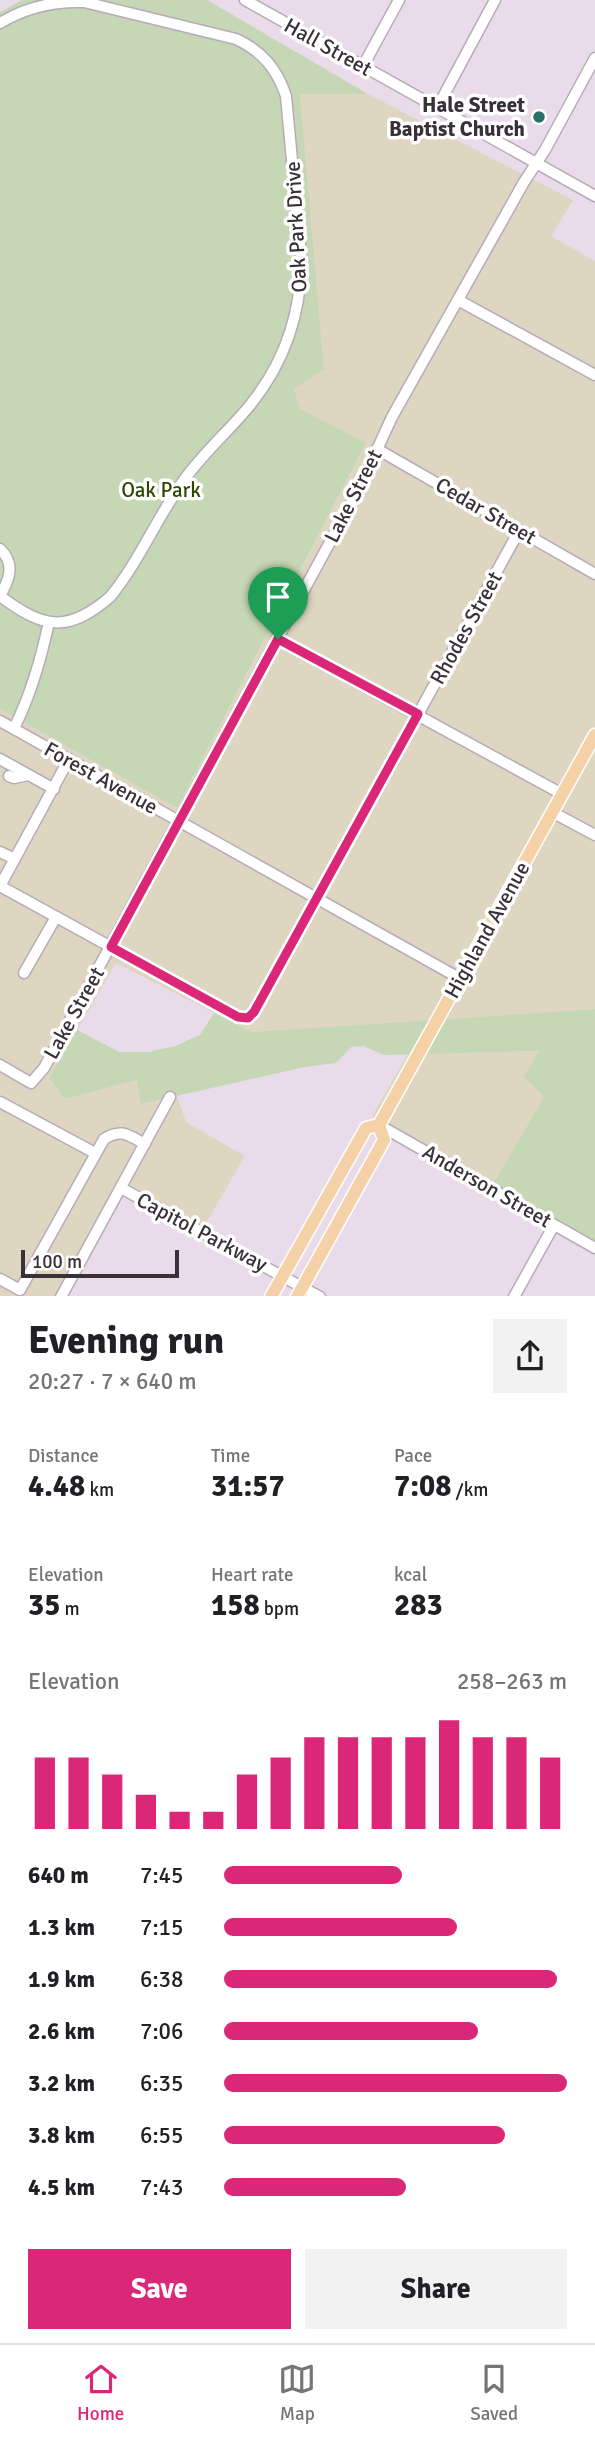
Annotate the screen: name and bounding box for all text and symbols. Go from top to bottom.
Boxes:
street label: Hall Street [280,12,376,82]
place label: Hale Street Baptist Church [389,92,525,142]
marker: Hale Street Baptist Church [531,109,547,125]
street label: Oak Park Drive [280,161,312,293]
street label: Lake Street [318,445,388,547]
street label: Cedar Street [431,472,541,550]
park label: Oak Park [121,477,201,503]
pin [248,567,308,639]
street label: Rhodes Street [424,567,508,689]
icon: arrive [259,578,297,616]
street label: Forest Avenue [40,736,162,820]
street label: Highland Avenue [439,857,535,1003]
street label: Lake Street [38,962,110,1064]
street label: Anderson Street [418,1139,556,1233]
street label: Capitol Parkway [132,1187,272,1277]
scale bar [21,1248,178,1279]
text: 100 m [32,1250,82,1274]
text: Evening run [28,1317,224,1364]
button: share [493,1319,567,1393]
text: 20:27 · 7 × 640 m [28,1367,197,1396]
text: Distance [28,1444,99,1468]
text: Time [211,1444,250,1468]
text: Pace [394,1444,432,1468]
text: 4.48 [28,1468,85,1505]
text: 31:57 [211,1468,285,1505]
text: 7:08 [394,1468,451,1505]
text: km [85,1478,114,1502]
text: /km [451,1478,488,1502]
text: Elevation [28,1563,104,1587]
text: Heart rate [211,1563,293,1587]
text: kcal [394,1563,427,1587]
text: 35 [28,1587,60,1624]
text: 158 [211,1587,260,1624]
text: 283 [394,1587,443,1624]
text: m [60,1597,80,1621]
text: bpm [260,1597,299,1621]
text: Elevation [28,1667,120,1696]
text: 258–263 m [457,1667,567,1696]
text: 640 m [28,1861,89,1890]
text: 7:45 [140,1861,183,1890]
text: 1.3 km [28,1913,95,1942]
text: 7:15 [140,1913,183,1942]
text: 1.9 km [28,1965,95,1994]
text: 6:38 [140,1965,183,1994]
text: 2.6 km [28,2017,95,2046]
text: 7:06 [140,2017,183,2046]
text: 3.2 km [28,2069,95,2098]
text: 6:35 [140,2069,183,2098]
text: 3.8 km [28,2121,95,2150]
text: 6:55 [140,2121,183,2150]
text: 4.5 km [28,2173,95,2202]
text: 7:43 [140,2173,183,2202]
button: Save [28,2249,291,2329]
button: Share [305,2249,567,2329]
tab: Home [77,2360,124,2426]
tab: Map [278,2360,316,2426]
tab: Saved [470,2360,518,2426]

